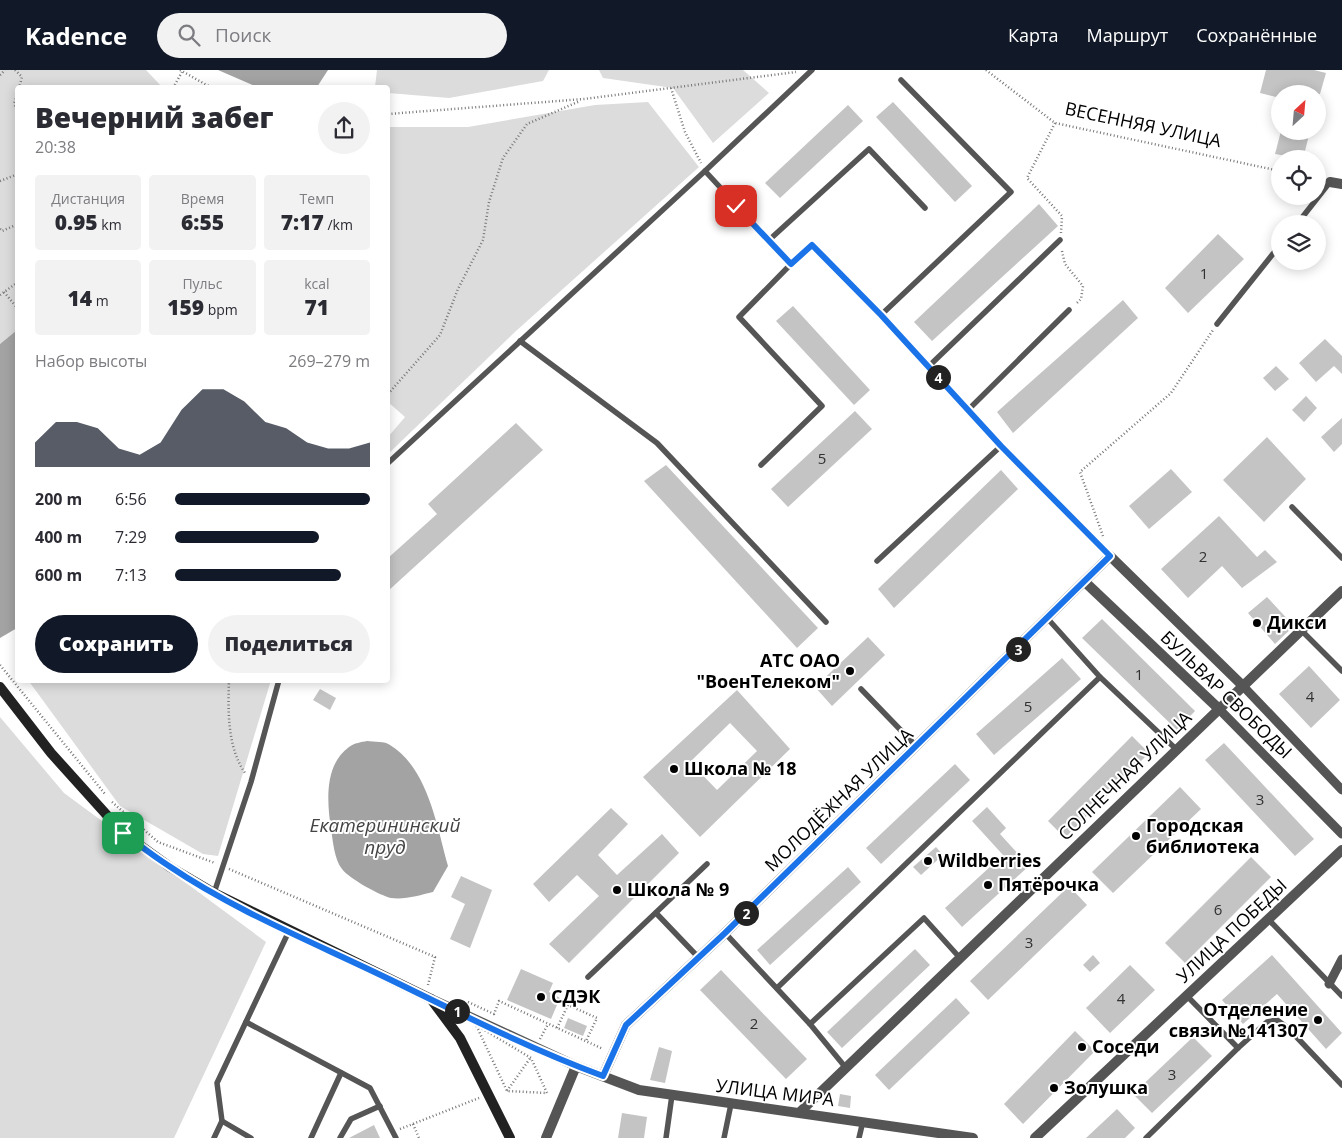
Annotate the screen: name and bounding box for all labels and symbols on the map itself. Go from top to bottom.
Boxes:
north arrow [1271,85,1326,140]
street label: ВЕСЕННЯЯ УЛИЦА [1063,96,1224,152]
pin [715,185,757,227]
house number: 1 [1200,263,1208,283]
pin: 4 [926,364,950,390]
house number: 5 [818,448,826,468]
house number: 2 [1199,546,1207,566]
place label: Дикси [1267,610,1327,634]
marker: Дикси [1251,617,1263,629]
street label: БУЛЬВАР СВОБОДЫ [1156,625,1298,763]
pin: 3 [1006,636,1030,662]
place label: АТС ОАО "ВоенТелеком" [696,648,840,693]
house number: 1 [1135,664,1143,684]
marker: АТС ОАО "ВоенТелеком" [844,665,856,677]
house number: 4 [1306,686,1315,706]
house number: 5 [1024,696,1032,716]
street label: СОЛНЕЧНАЯ УЛИЦА [1052,705,1197,845]
street label: МОЛОДЁЖНАЯ УЛИЦА [759,722,918,876]
place label: Школа № 18 [684,756,797,780]
marker: Школа № 18 [668,763,680,775]
house number: 3 [1256,789,1264,809]
pin [102,812,144,854]
water label: Екатерининский пруд [310,812,460,860]
place label: Городская библиотека [1146,813,1260,858]
marker: Городская библиотека [1130,830,1142,842]
place label: Wildberries [938,848,1041,872]
marker: Wildberries [922,855,934,867]
place label: Пятёрочка [998,872,1099,896]
street label: УЛИЦА ПОБЕДЫ [1171,873,1292,988]
place label: Школа № 9 [627,877,729,901]
marker: Пятёрочка [982,879,994,891]
marker: Школа № 9 [611,884,623,896]
house number: 6 [1214,899,1222,919]
pin: 2 [734,900,758,926]
house number: 3 [1025,932,1033,952]
place label: СДЭК [551,984,601,1008]
house number: 4 [1117,988,1126,1008]
marker: СДЭК [535,991,547,1003]
place label: Отделение связи №141307 [1169,997,1308,1042]
pin: 1 [444,998,470,1024]
house number: 2 [750,1013,758,1033]
marker: Отделение связи №141307 [1312,1014,1324,1026]
place label: Соседи [1092,1034,1159,1058]
marker: Соседи [1076,1041,1088,1053]
house number: 3 [1168,1064,1176,1084]
street label: УЛИЦА МИРА [715,1073,836,1111]
place label: Золушка [1064,1075,1148,1099]
marker: Золушка [1048,1082,1060,1094]

